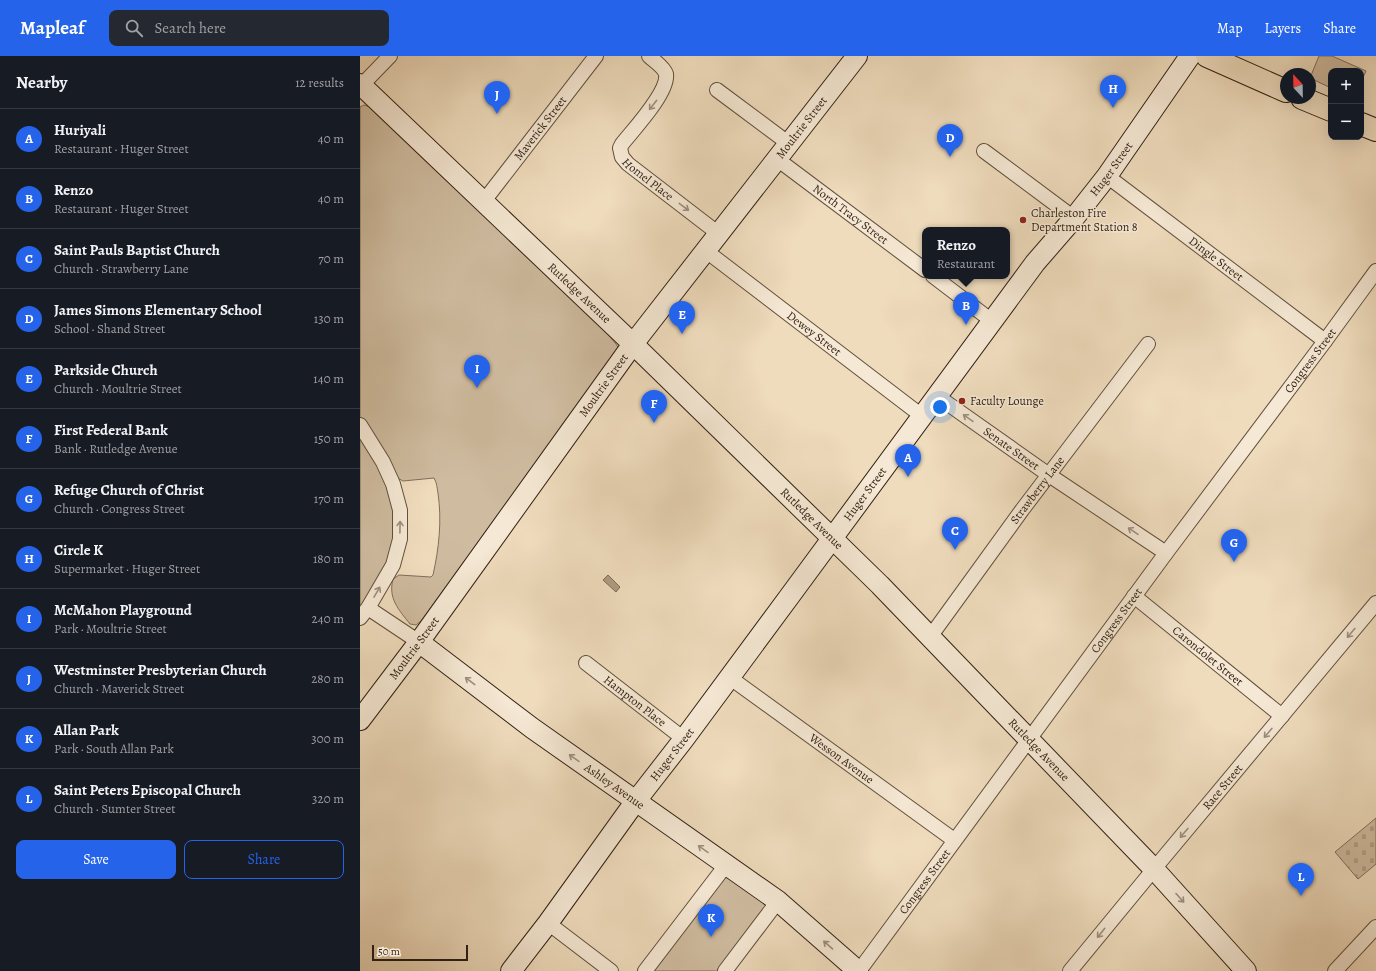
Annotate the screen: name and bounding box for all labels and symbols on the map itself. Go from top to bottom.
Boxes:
north arrow [1280,68,1316,104]
pin: H [1100,75,1126,108]
pin: J [484,81,510,114]
street label: Maverick Street [510,93,570,164]
street label: Moultrie Street [772,93,831,162]
one-way arrow [649,99,658,110]
pin: D [937,124,963,157]
street label: Huger Street [1086,139,1136,200]
street label: Homel Place [618,155,677,204]
street label: North Tracy Street [810,181,892,248]
one-way arrow [678,203,689,211]
place label: Charleston Fire Department Station 8 [1031,205,1138,235]
marker: Charleston Fire Department Station 8 [1018,215,1028,225]
street label: Dingle Street [1186,233,1247,285]
street label: Rutledge Avenue [544,259,615,327]
pin: B [953,292,979,325]
pin: E [669,301,695,334]
street label: Dewey Street [783,308,845,360]
street label: Congress Street [1281,325,1340,396]
street label: Moultrie Street [575,350,632,420]
pin: I [464,355,490,388]
pin: F [641,390,667,423]
place label: Faculty Lounge [970,393,1044,409]
marker: Faculty Lounge [957,396,967,406]
your location [930,397,950,417]
one-way arrow [963,414,974,422]
street label: Senate Street [980,423,1043,474]
pin: A [895,444,921,477]
street label: Strawberry Lane [1007,453,1068,527]
street label: Huger Street [840,464,890,524]
street label: Rutledge Avenue [777,484,847,553]
pin: C [942,517,968,550]
one-way arrow [396,521,404,534]
one-way arrow [1128,527,1139,535]
pin: G [1221,529,1247,562]
street label: Congress Street [1087,584,1146,656]
one-way arrow [373,586,381,598]
street label: Moultrie Street [385,613,443,683]
street label: Carondolet Street [1169,622,1247,689]
one-way arrow [1346,628,1355,639]
street label: Hampton Place [600,672,670,730]
one-way arrow [464,676,475,685]
street label: Rutledge Avenue [1005,715,1073,785]
street label: Huger Street [646,724,698,784]
one-way arrow [1263,728,1272,738]
street label: Wesson Avenue [805,729,877,787]
one-way arrow [569,754,580,762]
street label: Ashley Avenue [581,759,648,813]
street label: Race Street [1199,761,1246,813]
one-way arrow [1180,827,1189,838]
one-way arrow [698,845,709,853]
street label: Congress Street [895,846,954,917]
pin: L [1288,863,1314,896]
one-way arrow [1175,893,1185,903]
pin: K [698,904,724,937]
one-way arrow [1097,927,1106,938]
one-way arrow [823,941,834,950]
scale bar [372,943,468,962]

